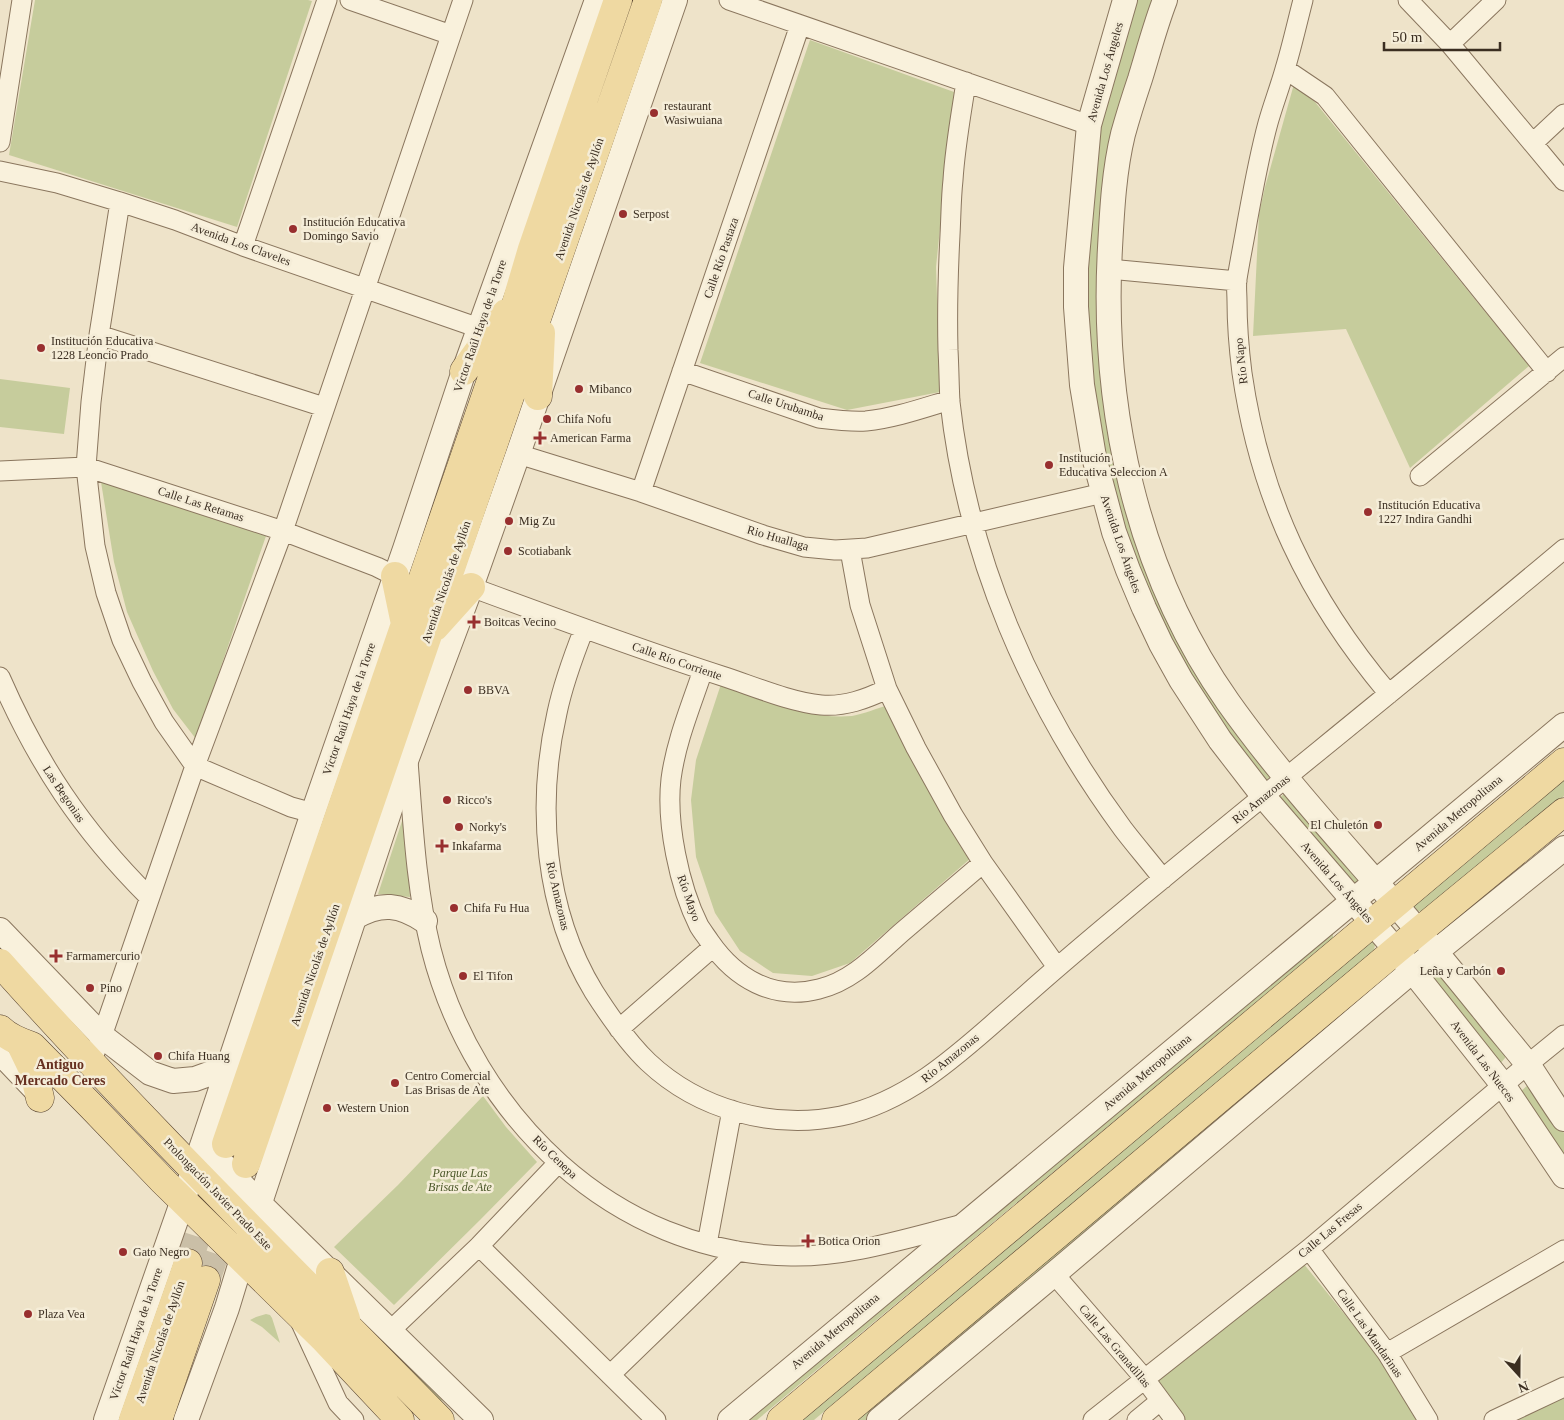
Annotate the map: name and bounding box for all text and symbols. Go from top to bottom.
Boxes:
street label: Avenida Los Ángeles [1084,20,1126,123]
scale bar [1384,20,1500,52]
text: 50 m [1392,29,1423,45]
place label: restaurant Wasiwuiana [664,99,723,127]
marker: restaurant Wasiwuiana [648,107,660,119]
street label: Avenida Nicolás de Ayllón [551,136,607,262]
place label: Serpost [633,207,670,221]
marker: Serpost [617,208,629,220]
place label: Institución Educativa Domingo Savio [303,215,406,243]
street label: Calle Río Pastaza [701,215,742,300]
street label: Avenida Los Claveles [189,219,293,269]
marker: Institución Educativa Domingo Savio [287,223,299,235]
street label: Víctor Raúl Haya de la Torre [451,258,509,394]
place label: Institución Educativa 1228 Leoncio Prado [51,334,154,362]
street label: Río Napo [1232,337,1250,385]
marker: Institución Educativa 1228 Leoncio Prado [35,342,47,354]
place label: Mibanco [589,382,632,396]
marker: Mibanco [573,383,585,395]
street label: Calle Urubamba [746,386,826,424]
place label: Chifa Nofu [557,412,611,426]
marker: Chifa Nofu [541,413,553,425]
place label: American Farma [550,431,632,445]
marker: American Farma [534,432,546,444]
place label: Institución Educativa Seleccion A [1059,451,1168,479]
marker: Institución Educativa Seleccion A [1043,459,1055,471]
street label: Calle Las Retamas [156,483,246,525]
street label: Avenida Los Ángeles [1098,493,1145,595]
place label: Institución Educativa 1227 Indira Gandhi [1378,498,1481,526]
marker: Institución Educativa 1227 Indira Gandhi [1362,506,1374,518]
place label: Mig Zu [519,514,555,528]
marker: Mig Zu [503,515,515,527]
street label: Avenida Nicolás de Ayllón [418,519,474,645]
street label: Rio Huallaga [745,522,811,554]
place label: Scotiabank [518,544,571,558]
marker: Scotiabank [502,545,514,557]
place label: Boitcas Vecino [484,615,556,629]
marker: Boitcas Vecino [468,616,480,628]
street label: Calle Río Corriente [630,639,724,683]
street label: Víctor Raúl Haya de la Torre [320,641,378,777]
place label: BBVA [478,683,510,697]
marker: BBVA [462,684,474,696]
street label: Las Begonias [40,763,88,825]
street label: Río Amazonas [1229,771,1293,827]
street label: Avenida Metropolitana [1411,772,1505,854]
place label: Ricco's [457,793,492,807]
marker: Ricco's [441,794,453,806]
place label: El Chuletón [1310,818,1368,832]
marker: El Chuletón [1372,819,1384,831]
place label: Norky's [469,820,507,834]
marker: Norky's [453,821,465,833]
place label: Inkafarma [452,839,502,853]
street label: Avenida Los Ángeles [1298,839,1376,926]
marker: Inkafarma [436,840,448,852]
street label: Río Amazonas [543,860,573,932]
street label: Río Mayo [675,873,703,923]
place label: Chifa Fu Hua [464,901,530,915]
street label: Avenida Nicolás de Ayllón [287,902,343,1028]
marker: Chifa Fu Hua [448,902,460,914]
place label: Farmamercurio [66,949,140,963]
marker: Farmamercurio [50,950,62,962]
place label: Leña y Carbón [1420,964,1491,978]
marker: Leña y Carbón [1495,965,1507,977]
place label: El Tifon [473,969,513,983]
marker: El Tifon [457,970,469,982]
place label: Pino [100,981,122,995]
marker: Pino [84,982,96,994]
street label: Avenida Las Nueces [1448,1017,1518,1105]
street label: Río Amazonas [918,1030,982,1086]
street label: Avenida Metropolitana [1100,1031,1194,1113]
place label: Chifa Huang [168,1049,230,1063]
marker: Chifa Huang [152,1050,164,1062]
district label: Antiguo Mercado Ceres [15,1057,106,1088]
place label: Centro Comercial Las Brisas de Ate [405,1069,491,1097]
marker: Centro Comercial Las Brisas de Ate [389,1077,401,1089]
place label: Western Union [337,1101,409,1115]
marker: Western Union [321,1102,333,1114]
street label: Río Cenepa [530,1132,581,1182]
street label: Prolongación Javier Prado Este [161,1135,275,1253]
park label: Parque Las Brisas de Ate [428,1166,493,1194]
street label: Calle Las Fresas [1295,1199,1365,1261]
place label: Botica Orion [818,1234,880,1248]
marker: Botica Orion [802,1235,814,1247]
place label: Gato Negro [133,1245,189,1259]
marker: Gato Negro [117,1246,129,1258]
street label: Víctor Raúl Haya de la Torre [107,1266,165,1402]
street label: Avenida Nicolás de Ayllón [132,1279,188,1405]
street label: Calle Las Mandarinas [1334,1286,1406,1380]
street label: Avenida Metropolitana [788,1290,882,1372]
street label: Calle Las Granadillas [1076,1302,1154,1391]
place label: Plaza Vea [38,1307,85,1321]
marker: Plaza Vea [22,1308,34,1320]
north arrow [1494,1350,1544,1400]
text: N [1516,1378,1531,1395]

